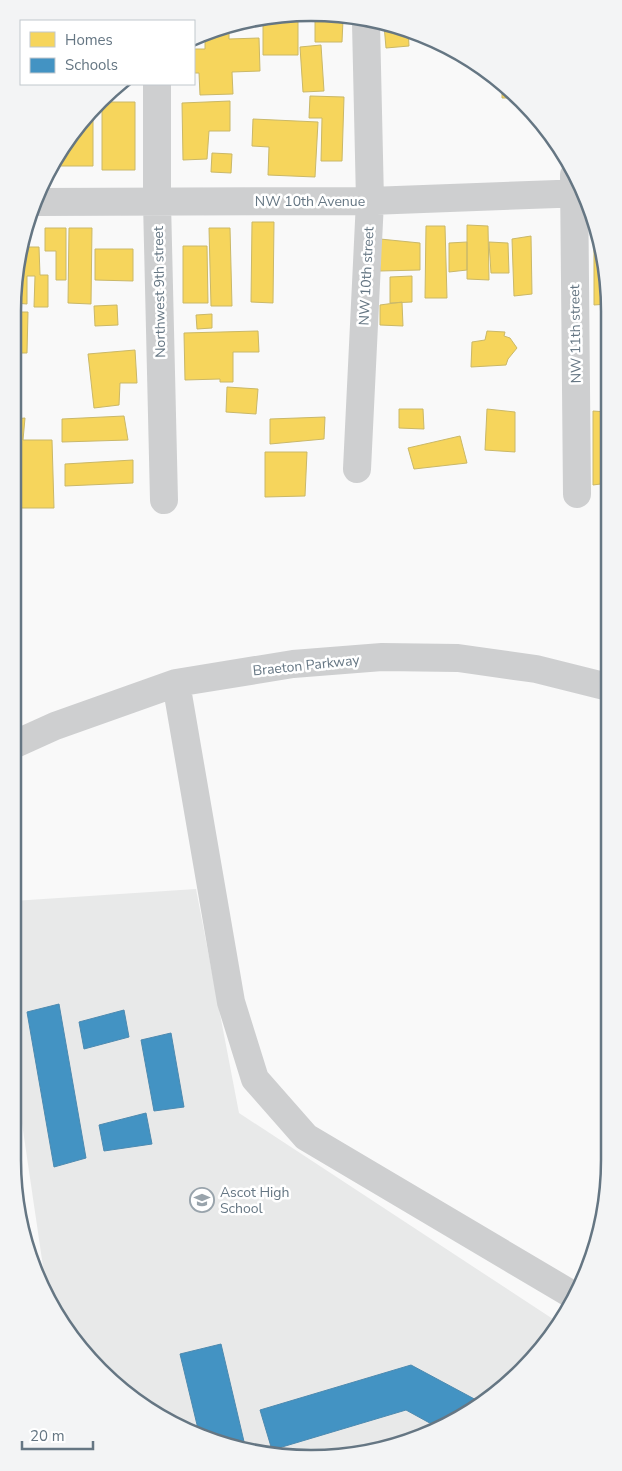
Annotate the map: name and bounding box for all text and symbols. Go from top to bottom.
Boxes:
legend [20,20,195,85]
text: Homes [65,30,113,50]
text: Schools [65,55,118,75]
street label: NW 10th Avenue [255,192,365,211]
street label: Northwest 9th street [149,226,170,358]
street label: NW 10th street [354,226,379,326]
street label: NW 11th street [565,284,586,384]
street label: Braeton Parkway [252,650,361,681]
place label: Ascot High School [220,1183,289,1218]
school or university icon: Ascot High School [189,1187,215,1213]
scale bar [22,1418,94,1450]
text: 20 m [30,1426,65,1446]

